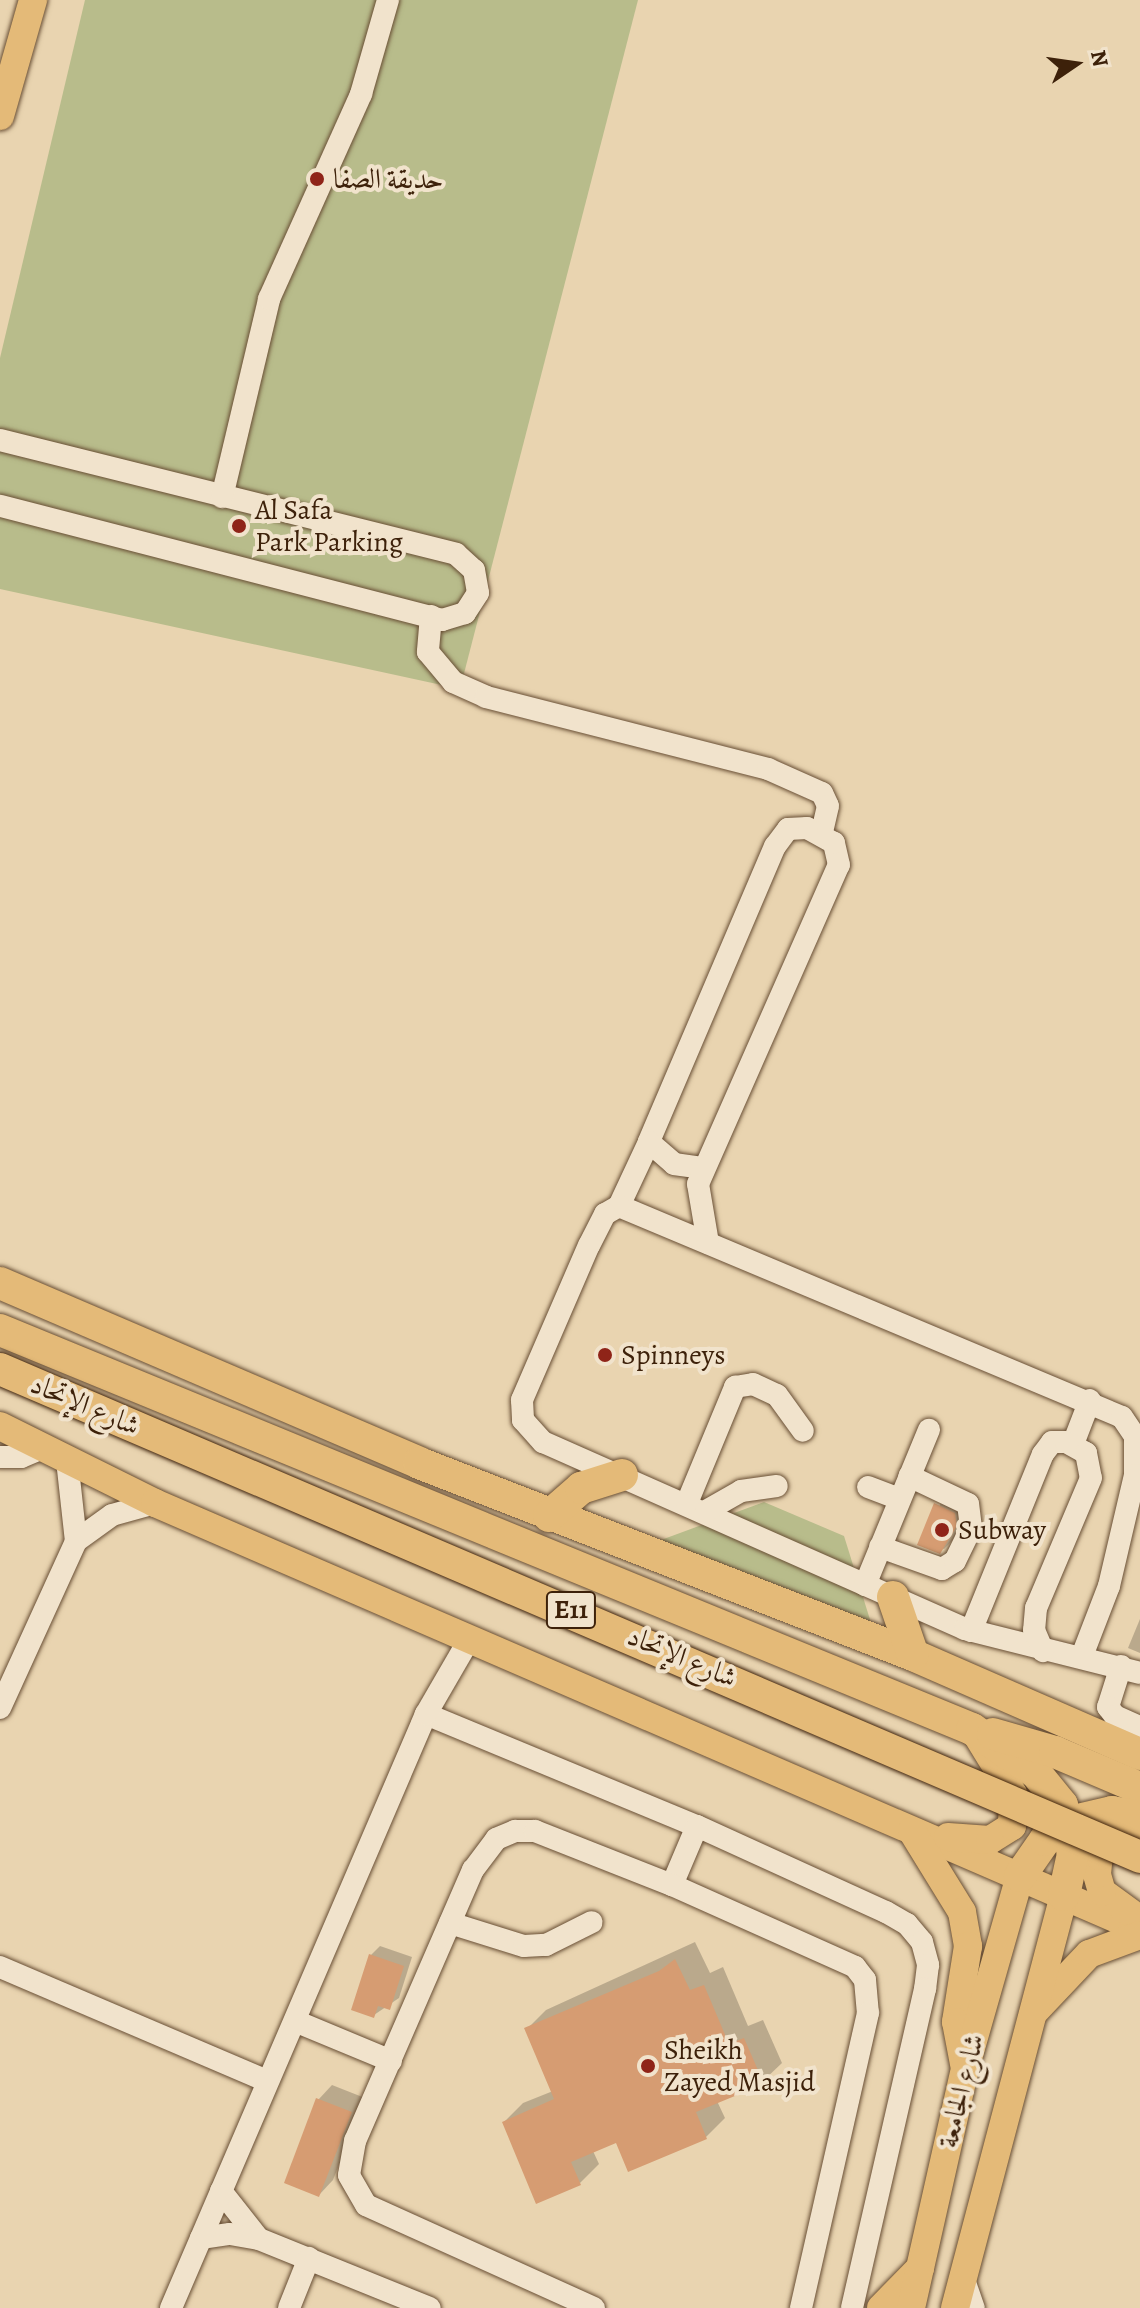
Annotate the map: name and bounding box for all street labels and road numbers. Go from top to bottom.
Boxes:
street label: شارع الإتحاد [25,1367,145,1443]
road number: E11 [545,1588,597,1632]
street label: شارع الإتحاد [622,1619,742,1695]
street label: شارع الجامعة [931,2031,991,2151]

